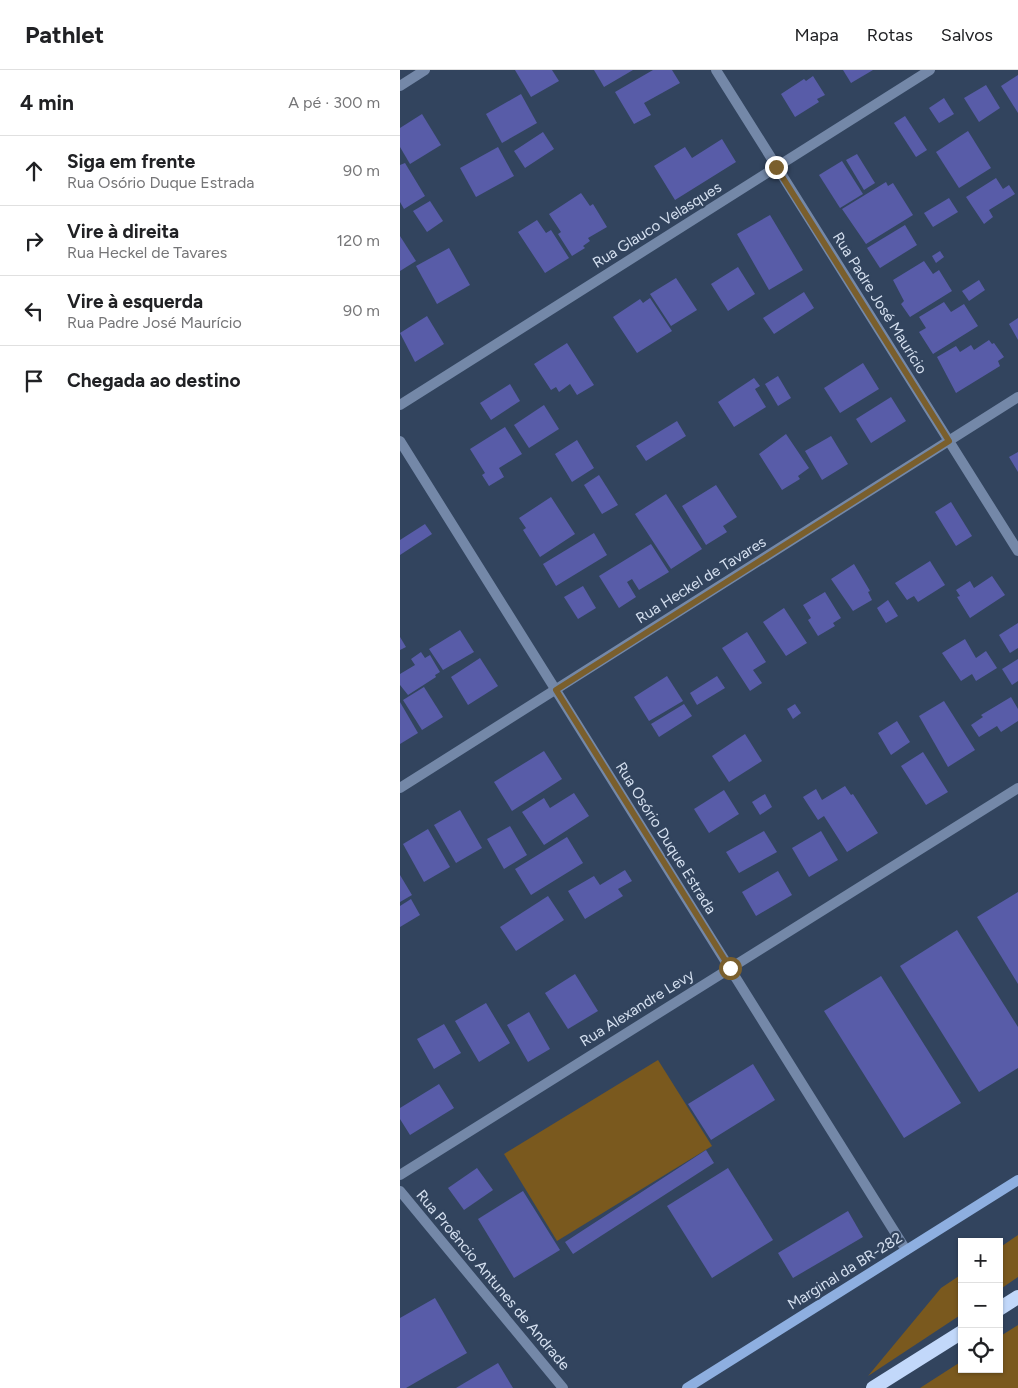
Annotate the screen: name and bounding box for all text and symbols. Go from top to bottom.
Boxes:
text: Pathlet [25,20,104,49]
text: Mapa [795,24,839,46]
text: Rotas [867,24,913,46]
text: Salvos [941,24,993,46]
text: 4 min [20,90,74,115]
text: A pé · 300 m [288,93,380,112]
text: Siga em frente [67,150,195,173]
route end [765,156,788,179]
icon: ahead [20,157,48,185]
text: 90 m [343,161,380,180]
text: Rua Osório Duque Estrada [67,173,254,192]
street label: Rua Glauco Velasques [589,178,725,272]
text: Vire à direita [67,220,179,243]
icon: right [20,227,48,255]
street label: Rua Padre José Maurício [829,229,931,378]
text: 120 m [337,231,380,250]
text: Rua Heckel de Tavares [67,243,227,262]
text: Vire à esquerda [67,290,203,313]
icon: left [20,297,48,325]
text: 90 m [343,301,380,320]
text: Rua Padre José Maurício [67,313,242,332]
icon: arrive [20,367,48,395]
text: Chegada ao destino [67,369,240,392]
street label: Rua Heckel de Tavares [633,533,769,627]
street label: Rua Osório Duque Estrada [612,759,720,917]
route start [719,957,742,980]
street label: Rua Alexandre Levy [577,966,697,1050]
street label: Rua Proêncio Antunes de Andrade [412,1186,574,1374]
street label: Marginal da BR-282 [784,1228,906,1314]
map controls [958,1238,1003,1373]
button: + [958,1238,1003,1283]
button: − [958,1283,1003,1328]
button: locate [958,1328,1003,1373]

